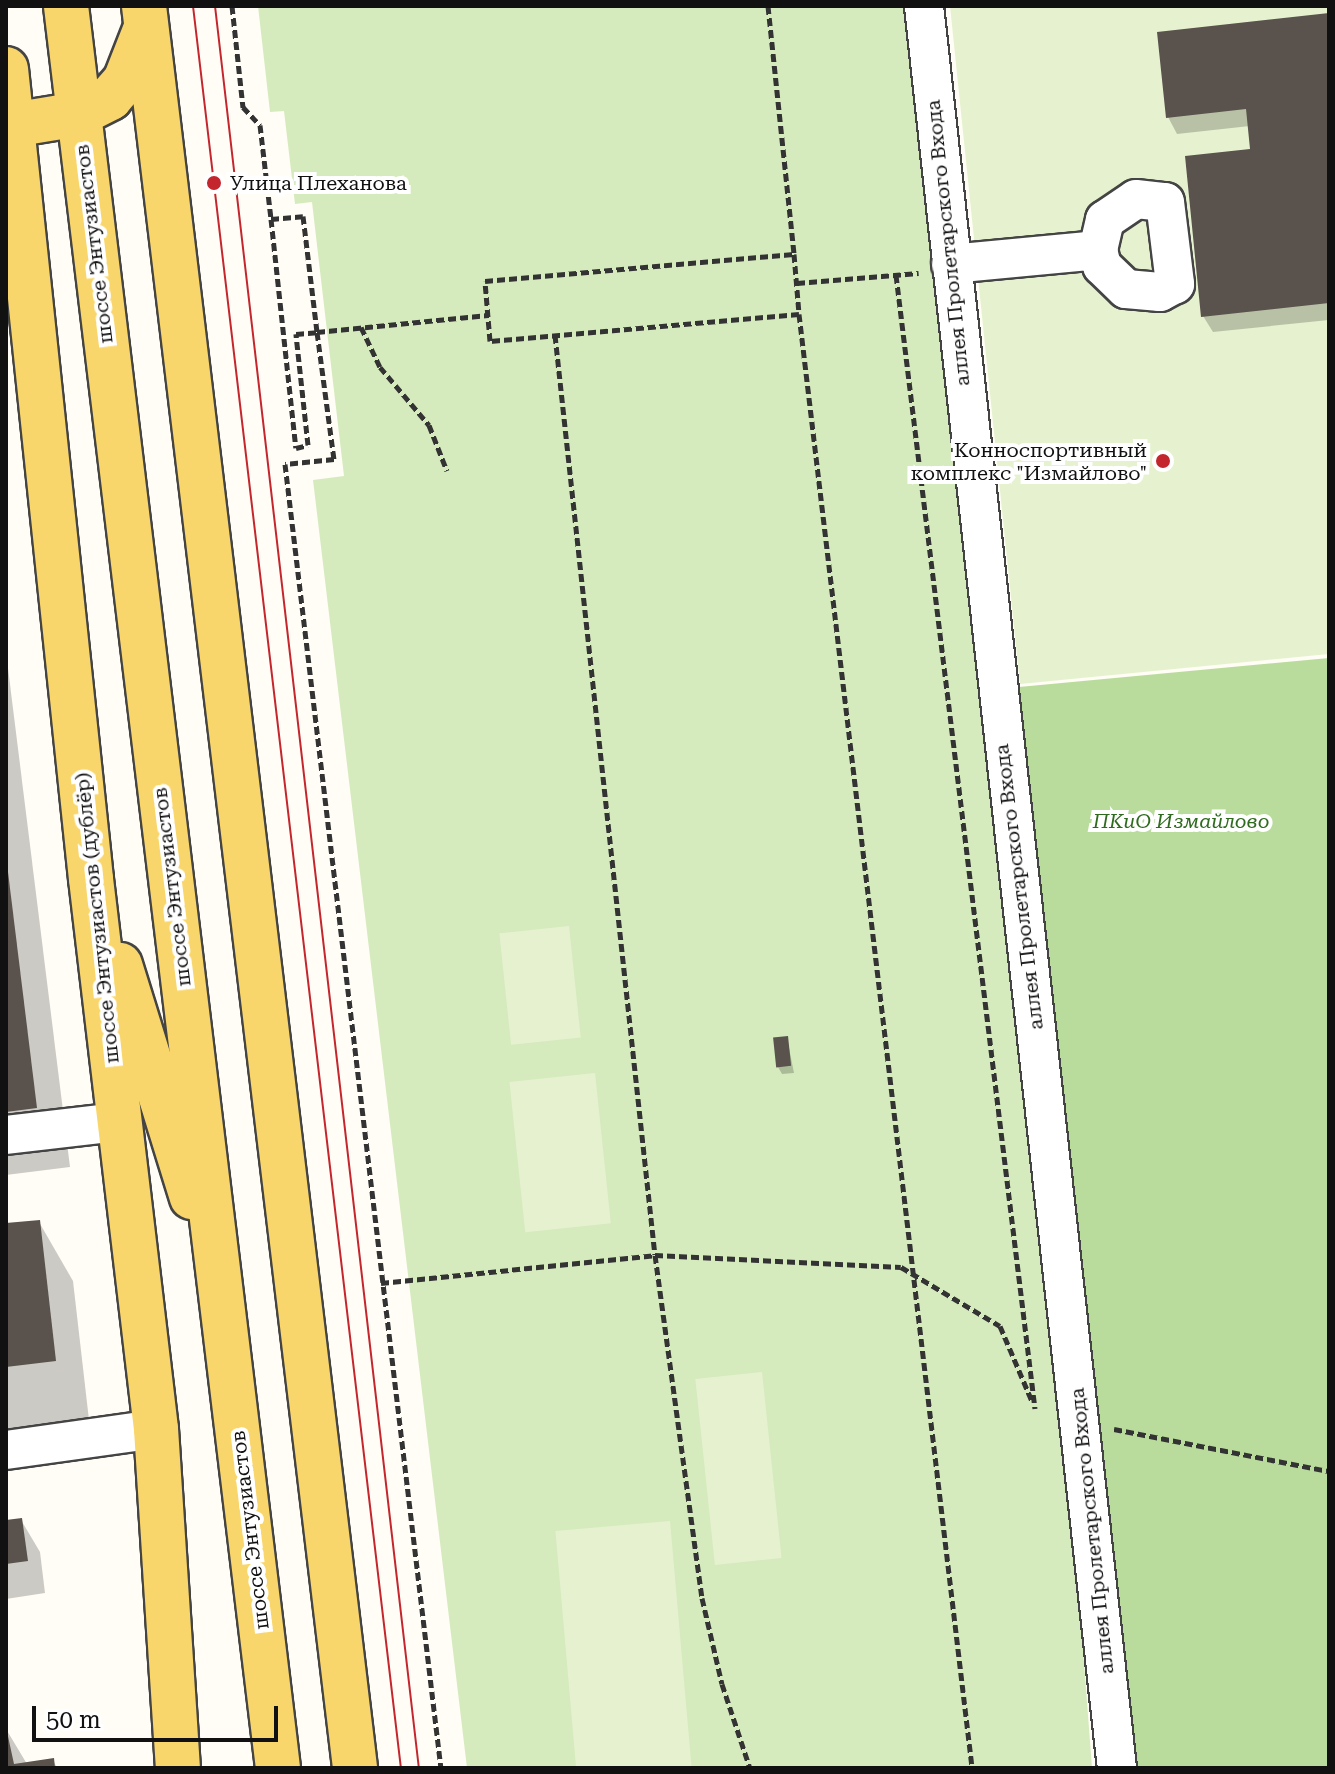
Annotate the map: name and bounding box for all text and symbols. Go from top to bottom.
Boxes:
street label: аллея Пролетарского Входа [921,99,975,387]
street label: шоссе Энтузиастов [70,143,118,345]
place label: Улица Плеханова [230,171,407,195]
marker: Улица Плеханова [205,174,223,192]
place label: Конноспортивный комплекс "Измайлово" [911,438,1147,485]
marker: Конноспортивный комплекс "Измайлово" [1154,452,1172,470]
street label: аллея Пролетарского Входа [990,743,1048,1031]
street label: шоссе Энтузиастов (дублёр) [70,771,124,1065]
street label: шоссе Энтузиастов [148,786,196,988]
park label: ПКиО Измайлово [1093,809,1269,833]
street label: аллея Пролетарского Входа [1065,1387,1119,1675]
street label: шоссе Энтузиастов [226,1429,274,1631]
scale bar [36,1690,282,1740]
text: 50 m [46,1706,101,1734]

